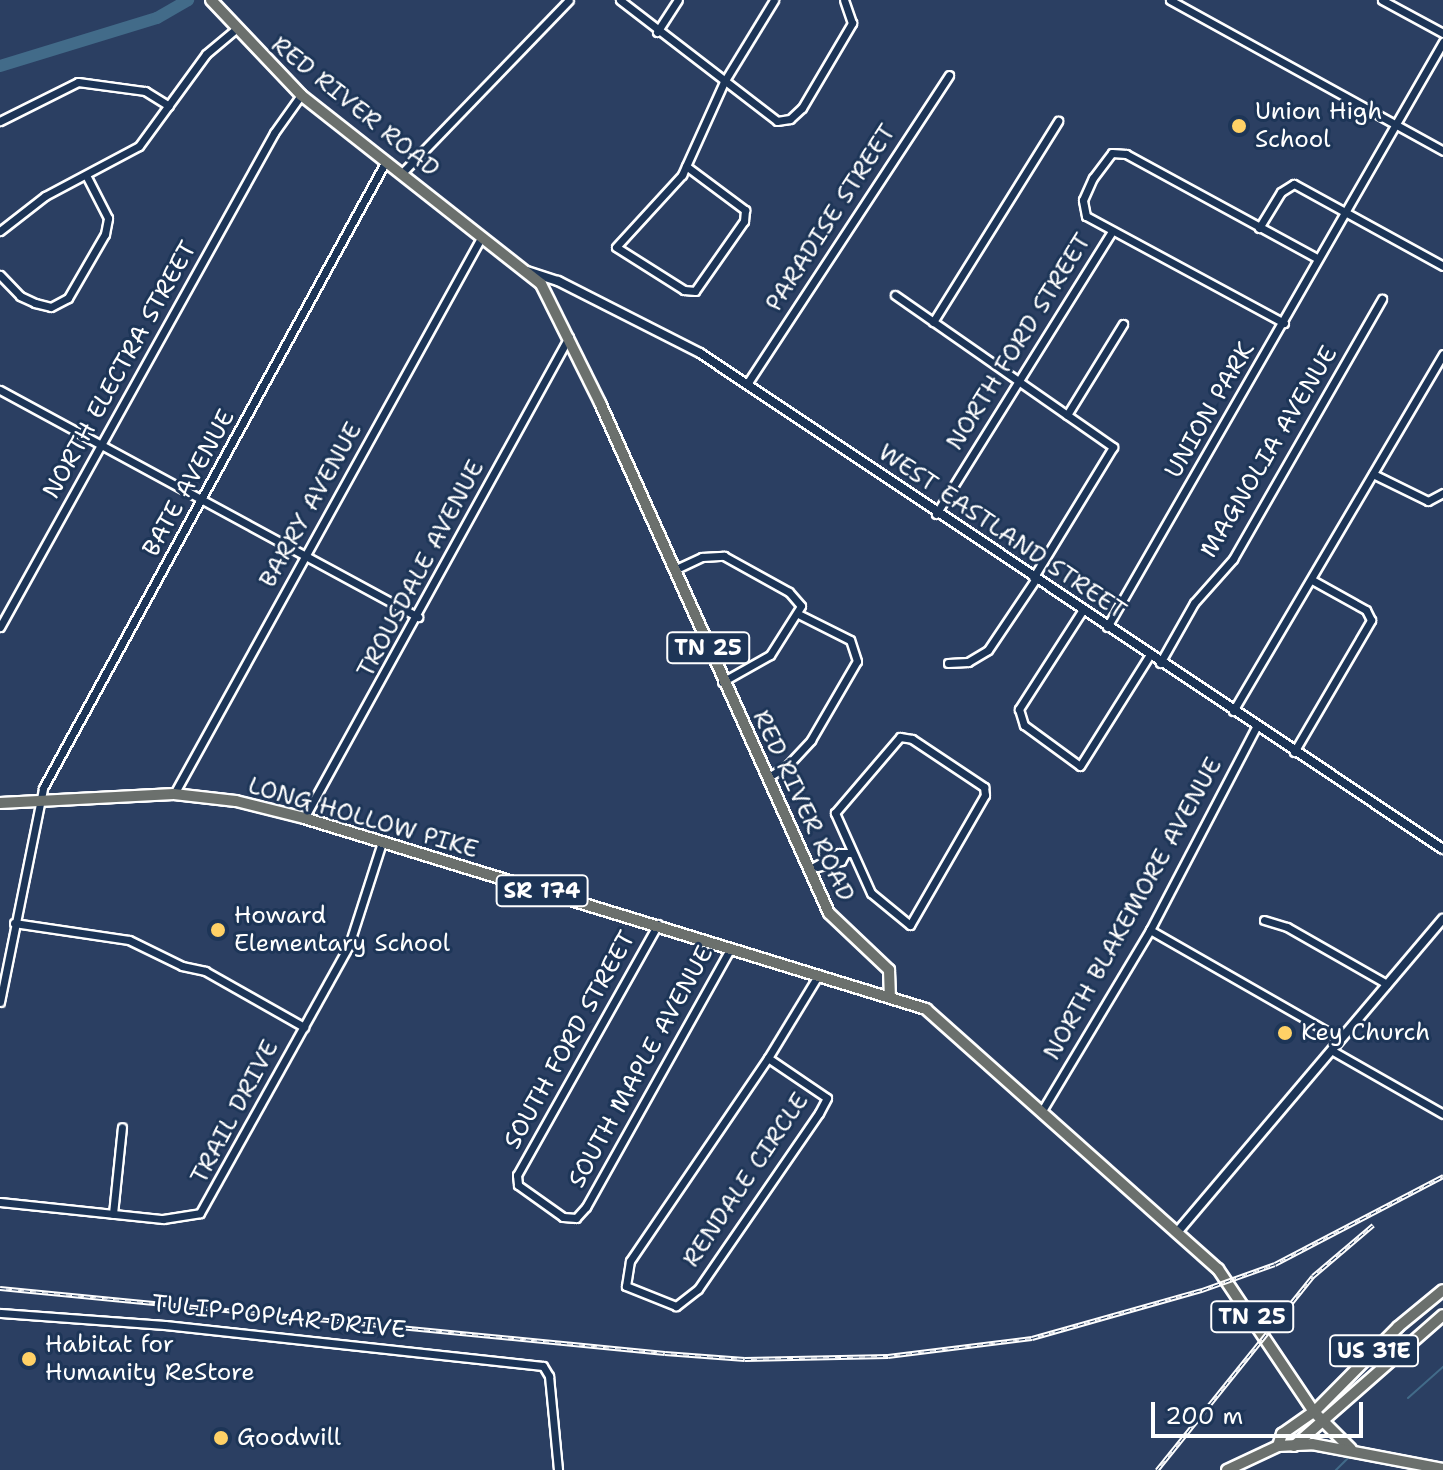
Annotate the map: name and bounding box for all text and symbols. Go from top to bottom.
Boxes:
street label: RED RIVER ROAD [265,31,445,183]
place label: Union High School [1255,98,1383,154]
marker: Union High School [1230,117,1248,135]
street label: PARADISE STREET [760,119,902,317]
street label: NORTH FORD STREET [941,228,1097,456]
street label: NORTH ELECTRA STREET [37,236,203,504]
street label: UNION PARK [1159,337,1261,483]
street label: MAGNOLIA AVENUE [1194,341,1344,563]
street label: BATE AVENUE [137,405,241,561]
street label: BARRY AVENUE [254,417,368,593]
street label: WEST EASTLAND STREET [873,438,1131,626]
street label: TROUSDALE AVENUE [351,455,491,683]
road number: TN 25 [666,630,750,666]
street label: RED RIVER ROAD [746,706,860,906]
street label: NORTH BLAKEMORE AVENUE [1038,753,1228,1065]
street label: LONG HOLLOW PIKE [245,771,481,865]
road number: SR 174 [494,873,590,909]
place label: Howard Elementary School [234,902,450,958]
marker: Howard Elementary School [209,921,227,939]
street label: SOUTH FORD STREET [498,926,642,1154]
street label: SOUTH MAPLE AVENUE [563,941,719,1193]
place label: Key Church [1301,1019,1430,1047]
marker: Key Church [1276,1024,1294,1042]
street label: TRAIL DRIVE [185,1035,285,1189]
street label: RENDALE CIRCLE [677,1087,815,1273]
street label: TULIP POPLAR DRIVE [150,1289,408,1345]
road number: TN 25 [1210,1299,1294,1335]
place label: Habitat for Humanity ReStore [45,1331,255,1387]
road number: US 31E [1328,1333,1420,1369]
marker: Habitat for Humanity ReStore [20,1350,38,1368]
scale bar [1155,1386,1367,1436]
text: 200 m [1165,1400,1243,1432]
place label: Goodwill [237,1424,341,1452]
marker: Goodwill [212,1429,230,1447]

